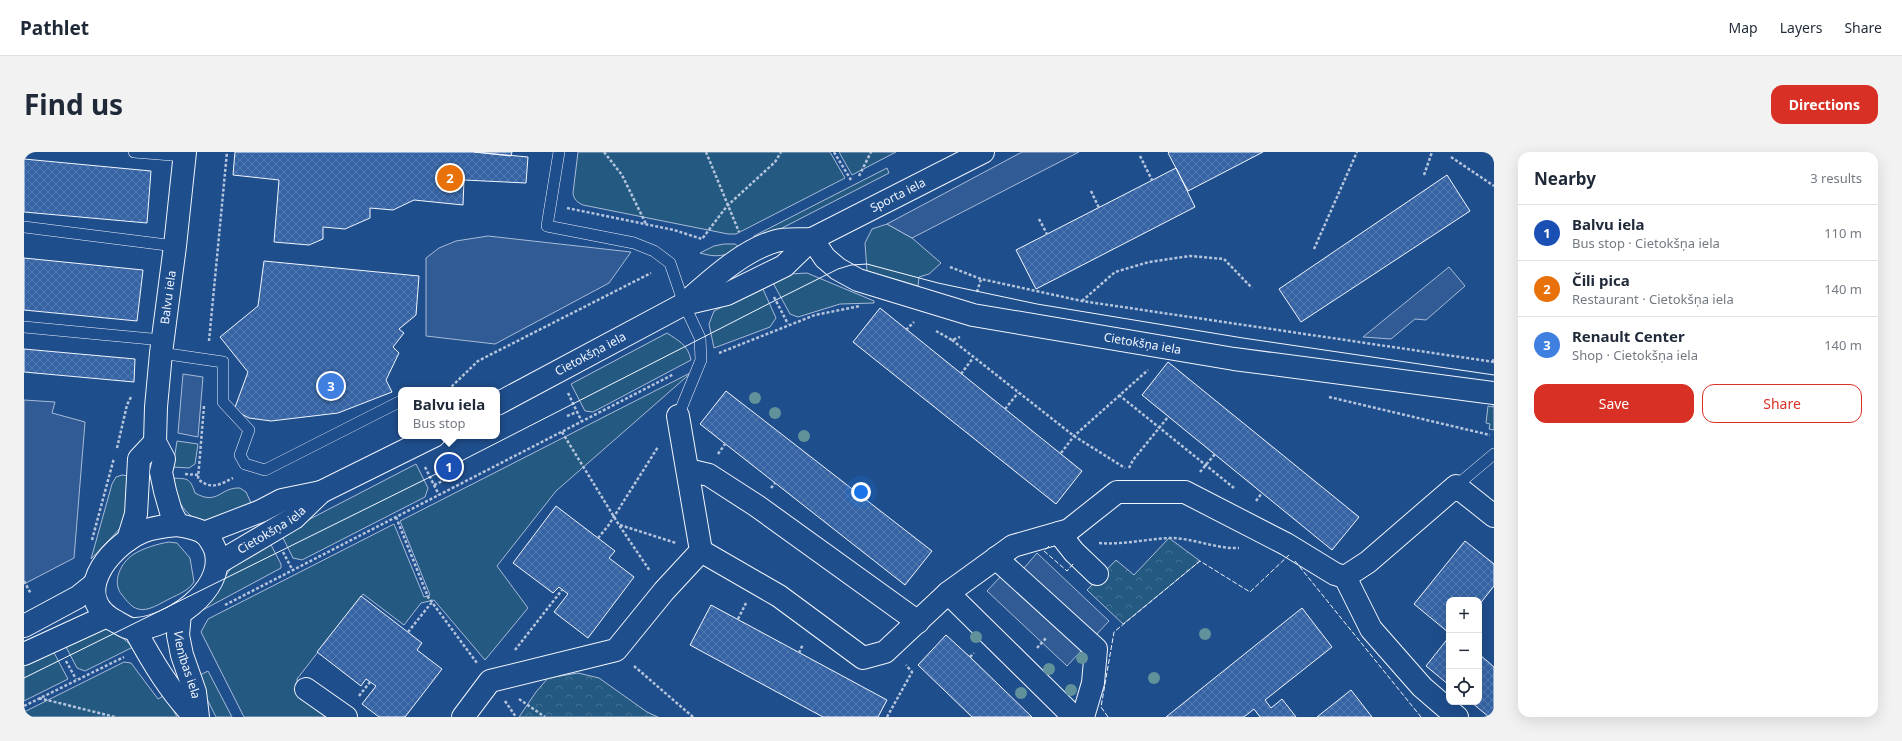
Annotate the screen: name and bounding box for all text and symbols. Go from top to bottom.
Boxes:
text: Pathlet [20,15,89,41]
text: Map [1729,18,1758,37]
text: Layers [1780,18,1822,37]
text: Share [1844,18,1882,37]
text: Find us [24,85,123,123]
button: Directions [1771,85,1878,124]
pin: 2 [437,163,463,193]
text: Nearby [1534,167,1596,190]
text: 3 results [1810,169,1862,187]
street label: Sporta iela [867,174,928,216]
text: Balvu iela [1572,214,1645,234]
text: 1 [1543,224,1551,242]
text: 110 m [1824,224,1862,242]
text: Bus stop · Cietokšņa iela [1572,234,1720,252]
street label: Balvu iela [156,269,180,325]
text: Čili pica [1572,270,1630,290]
text: 2 [1543,280,1551,298]
text: 140 m [1824,280,1862,298]
text: Restaurant · Cietokšņa iela [1572,290,1734,308]
text: Renault Center [1572,326,1685,346]
street label: Cietokšņa iela [552,328,629,380]
street label: Cietokšņa iela [1103,328,1183,358]
text: 3 [1543,336,1551,354]
text: 140 m [1824,336,1862,354]
text: Shop · Cietokšņa iela [1572,346,1698,364]
pin: 3 [318,371,344,401]
button: Save [1534,384,1694,423]
button: Share [1702,384,1862,423]
popup [398,387,500,439]
text: Balvu iela [413,394,485,414]
text: Bus stop [413,414,466,432]
pin: 1 [436,452,462,482]
your location [851,482,871,502]
street label: Cietokšņa iela [234,502,310,558]
map controls [1446,597,1482,705]
button: + [1446,597,1482,633]
street label: Vienības iela [170,630,205,699]
button: − [1446,633,1482,669]
button: locate [1446,669,1482,705]

